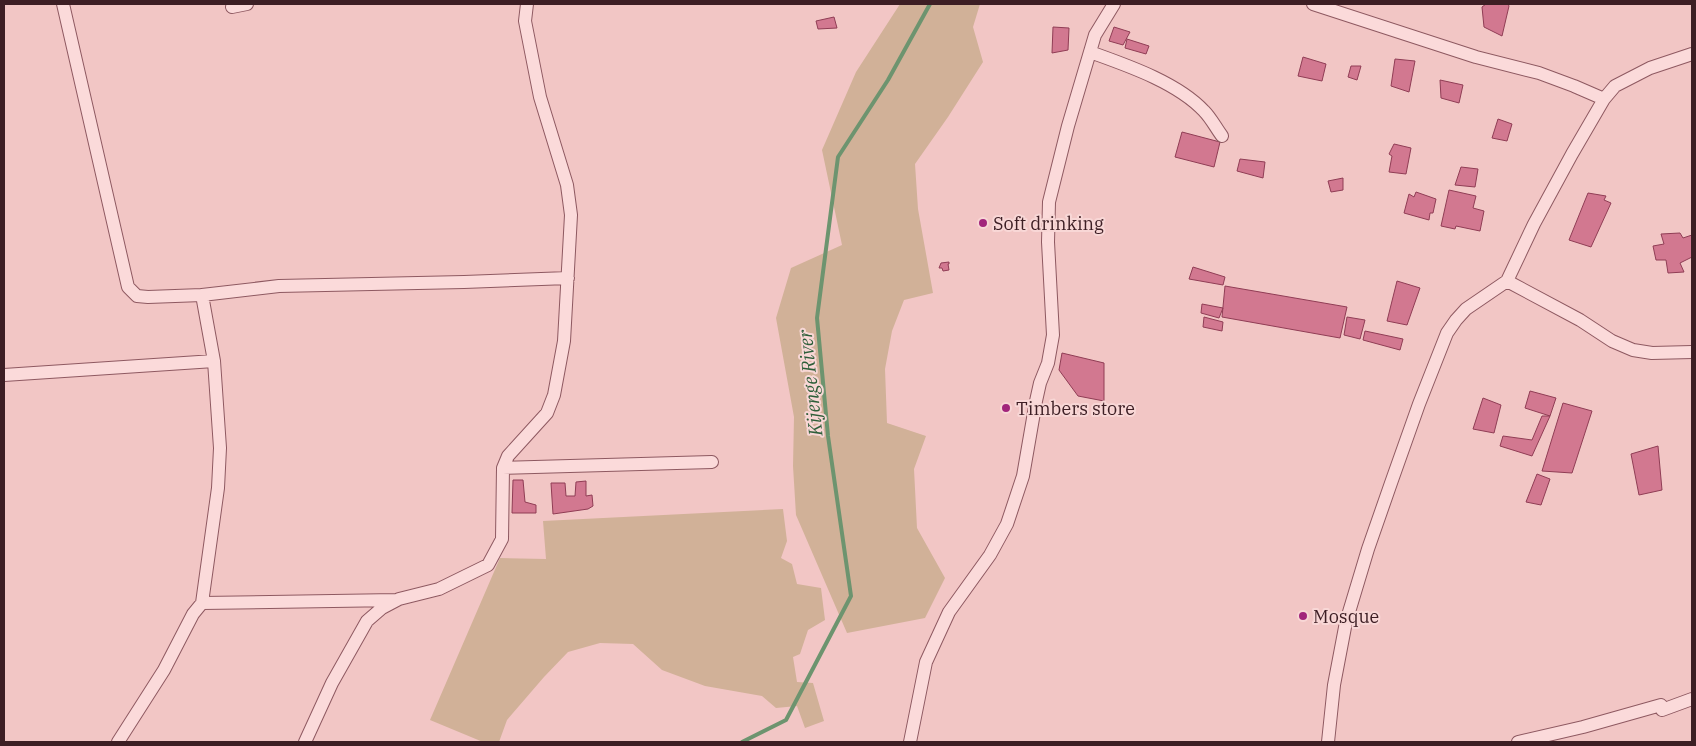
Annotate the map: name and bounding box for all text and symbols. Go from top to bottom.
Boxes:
place label: Soft drinking [993,212,1104,235]
marker: Soft drinking [977,217,989,229]
water label: Kijenge River [792,328,828,438]
place label: Timbers store [1016,397,1135,420]
marker: Timbers store [1000,402,1012,414]
place label: Mosque [1313,605,1379,628]
marker: Mosque [1297,610,1309,622]

